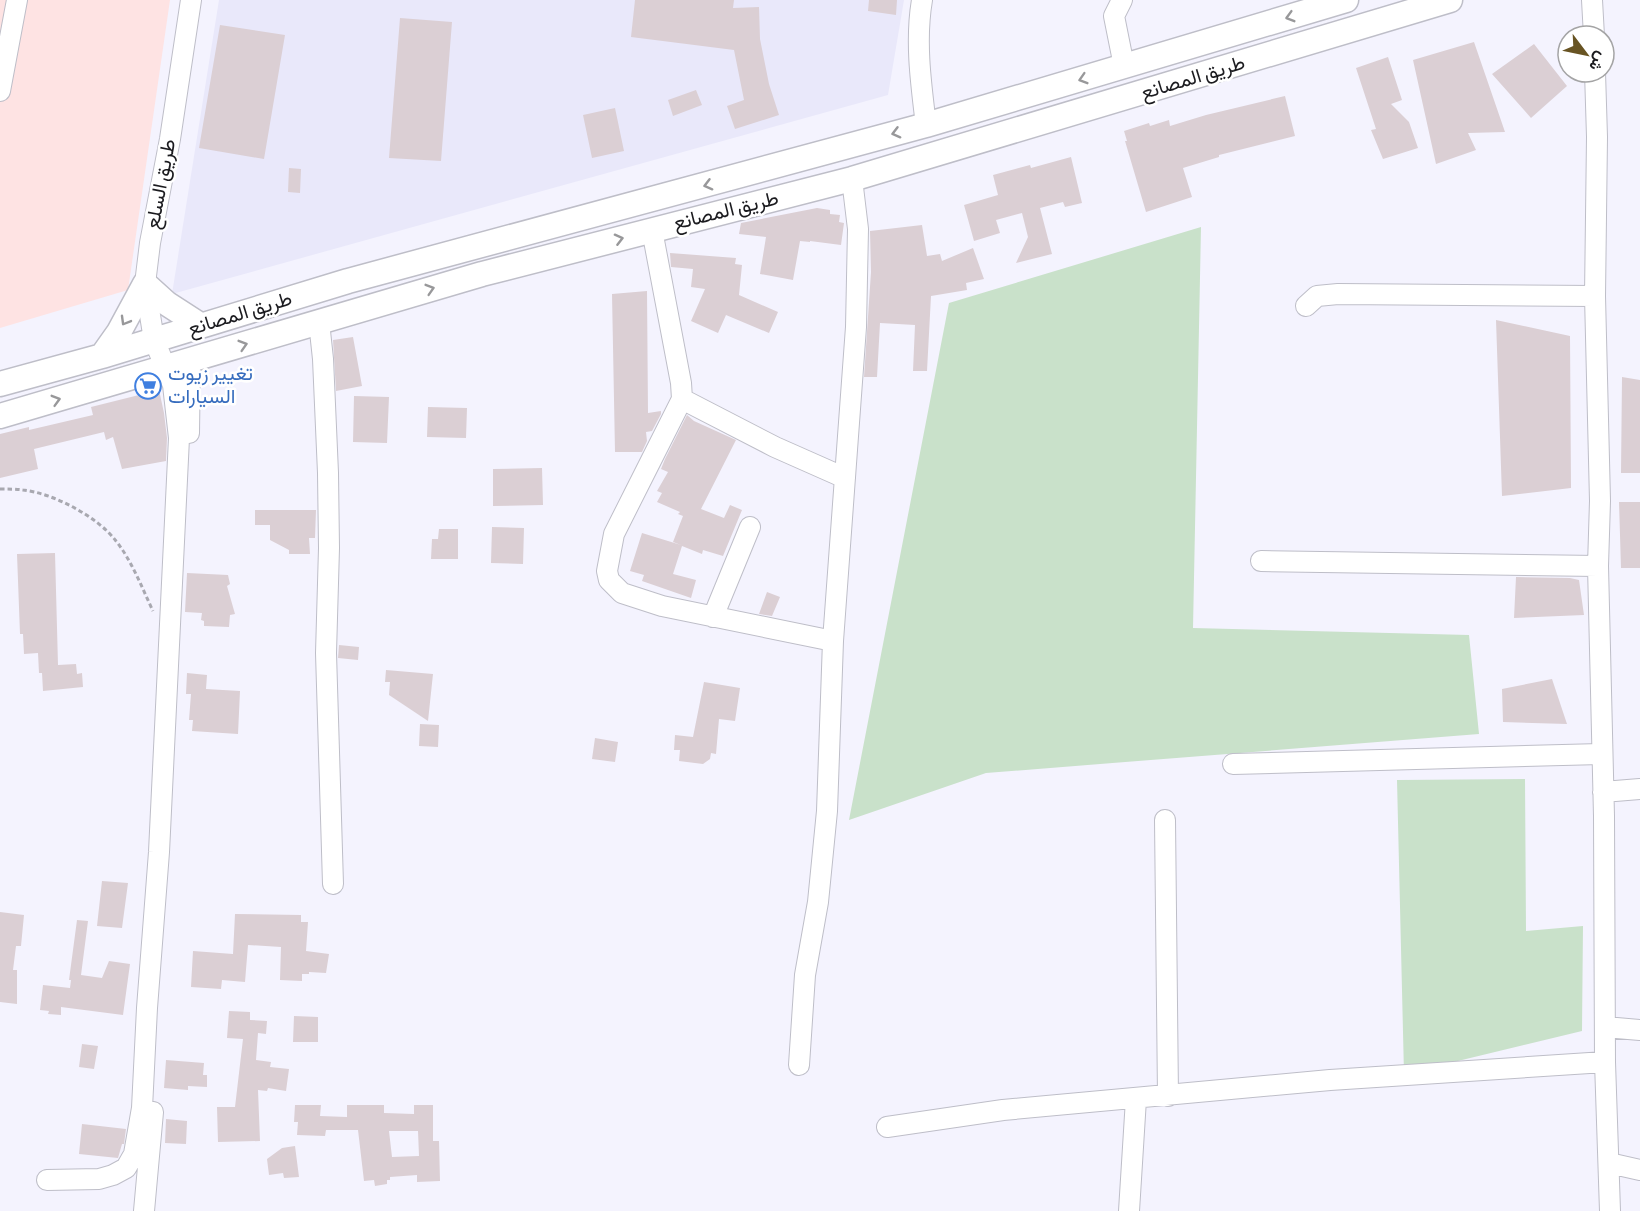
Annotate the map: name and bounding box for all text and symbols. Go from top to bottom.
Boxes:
one-way arrow [1285,10,1296,22]
north arrow [1556,24,1616,84]
text: ش [1584,48,1611,74]
street label: طريق المصانع [1138,51,1248,106]
one-way arrow [1078,72,1089,84]
one-way arrow [891,126,901,139]
street label: طريق السلع [141,137,182,231]
one-way arrow [703,178,713,190]
street label: طريق المصانع [671,186,781,237]
one-way arrow [613,233,623,246]
one-way arrow [424,284,435,296]
street label: طريق المصانع [185,287,295,342]
one-way arrow [121,315,132,325]
one-way arrow [237,340,248,352]
place label: تغيير زيوت السيارات [168,362,253,409]
supermarket icon: تغيير زيوت السيارات [133,371,163,401]
one-way arrow [50,395,61,407]

